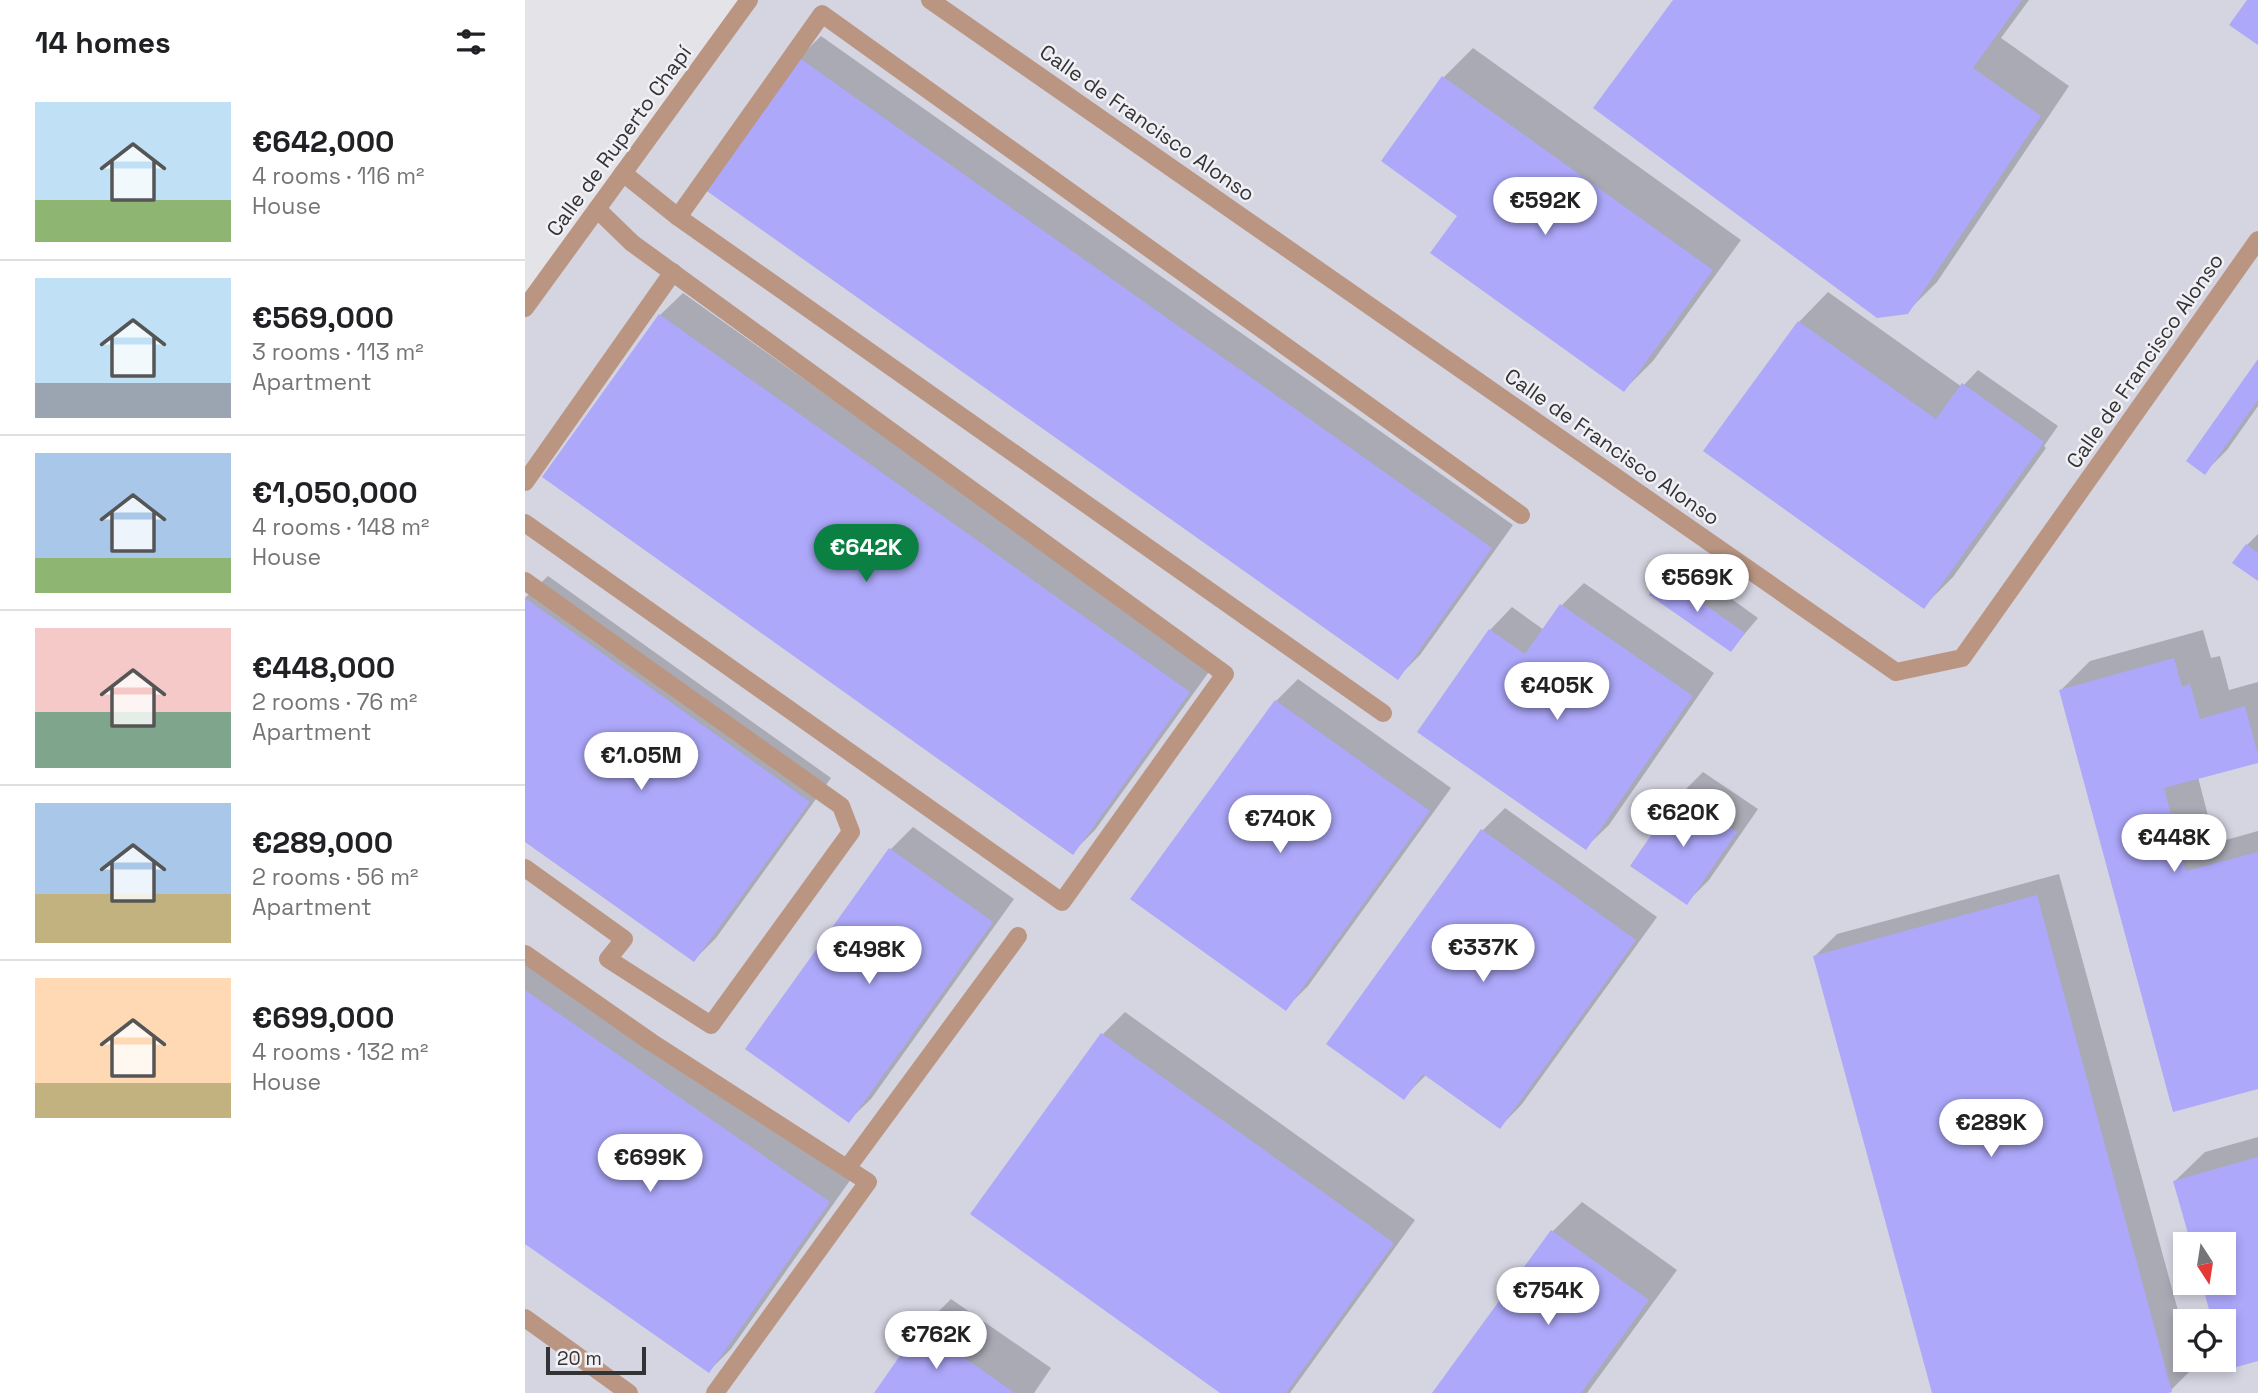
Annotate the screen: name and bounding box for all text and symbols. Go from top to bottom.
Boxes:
text: 14 homes [35,23,171,62]
icon: filters [452,23,490,61]
street label: Calle de Francisco Alonso [1034,38,1260,207]
street label: Calle de Ruperto Chapí [540,39,698,242]
text: €642,000 [252,122,395,161]
icon: home [91,130,175,214]
text: 4 rooms · 116 m² [252,161,424,191]
pin: €592K [1496,177,1594,237]
text: €592K [1509,185,1581,215]
text: House [252,191,321,221]
street label: Calle de Francisco Alonso [2060,248,2229,474]
text: €569,000 [252,298,394,337]
icon: home [91,306,175,390]
text: 3 rooms · 113 m² [252,337,424,367]
street label: Calle de Francisco Alonso [1499,362,1725,531]
text: Apartment [252,367,372,397]
text: €1,050,000 [252,473,418,512]
icon: home [91,481,175,565]
text: 4 rooms · 148 m² [252,512,429,542]
pin: €642K [817,524,915,584]
text: €642K [830,532,902,562]
text: House [252,542,321,572]
pin: €569K [1648,554,1746,614]
text: €569K [1661,562,1733,592]
text: €448,000 [252,648,395,687]
icon: home [91,656,175,740]
pin: €405K [1508,662,1606,722]
text: €405K [1520,670,1594,700]
text: 2 rooms · 76 m² [252,687,417,717]
text: Apartment [252,717,372,747]
pin: €1.05M [584,732,698,792]
text: €1.05M [600,740,682,770]
pin: €620K [1634,790,1732,849]
pin: €740K [1231,796,1329,855]
text: €620K [1647,797,1719,827]
text: €740K [1244,803,1316,833]
pin: €448K [2125,814,2223,874]
text: €448K [2137,822,2211,852]
text: €289,000 [252,823,393,862]
icon: home [91,831,175,915]
text: 2 rooms · 56 m² [252,862,418,892]
text: Apartment [252,892,372,922]
pin: €337K [1434,925,1532,984]
pin: €498K [820,926,918,986]
text: €337K [1448,932,1518,962]
text: €498K [833,934,905,964]
text: €699,000 [252,998,394,1037]
icon: home [91,1006,175,1090]
text: 4 rooms · 132 m² [252,1037,428,1067]
text: House [252,1067,321,1097]
pin: €289K [1942,1100,2040,1159]
text: €289K [1955,1107,2027,1137]
pin: €699K [601,1134,699,1194]
text: €699K [614,1142,686,1172]
north arrow [2173,1232,2237,1295]
map controls [2173,1232,2236,1372]
pin: €754K [1499,1268,1597,1327]
text: €754K [1512,1275,1584,1305]
button: locate [2173,1309,2236,1372]
pin: €762K [887,1312,985,1371]
text: €762K [901,1319,971,1349]
scale bar [546,1344,646,1376]
text: 20 m [557,1346,602,1371]

